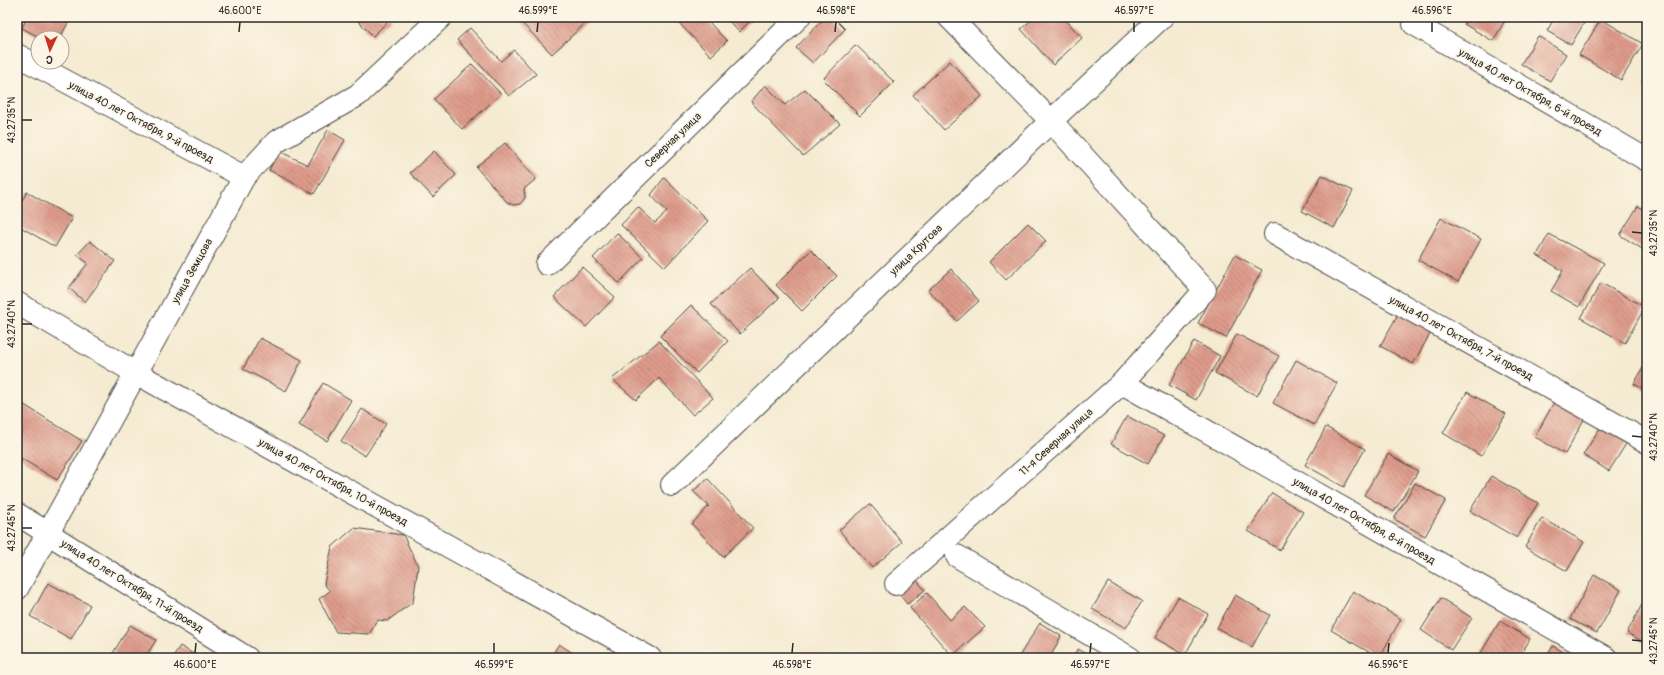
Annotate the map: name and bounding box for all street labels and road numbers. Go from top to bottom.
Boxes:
street label: улица 40 лет Октября, 6-й проезд [1455,45,1604,139]
street label: улица 40 лет Октября, 9-й проезд [65,78,216,166]
street label: Северная улица [642,110,704,170]
street label: улица Крутова [886,222,945,279]
street label: улица Земцова [168,236,215,307]
street label: улица 40 лет Октября, 7-й проезд [1386,292,1536,383]
street label: 11-я Северная улица [1016,406,1096,478]
street label: улица 40 лет Октября, 10-й проезд [255,435,410,529]
street label: улица 40 лет Октября, 8-й проезд [1290,474,1438,567]
street label: улица 40 лет Октября, 11-й проезд [58,536,206,636]

